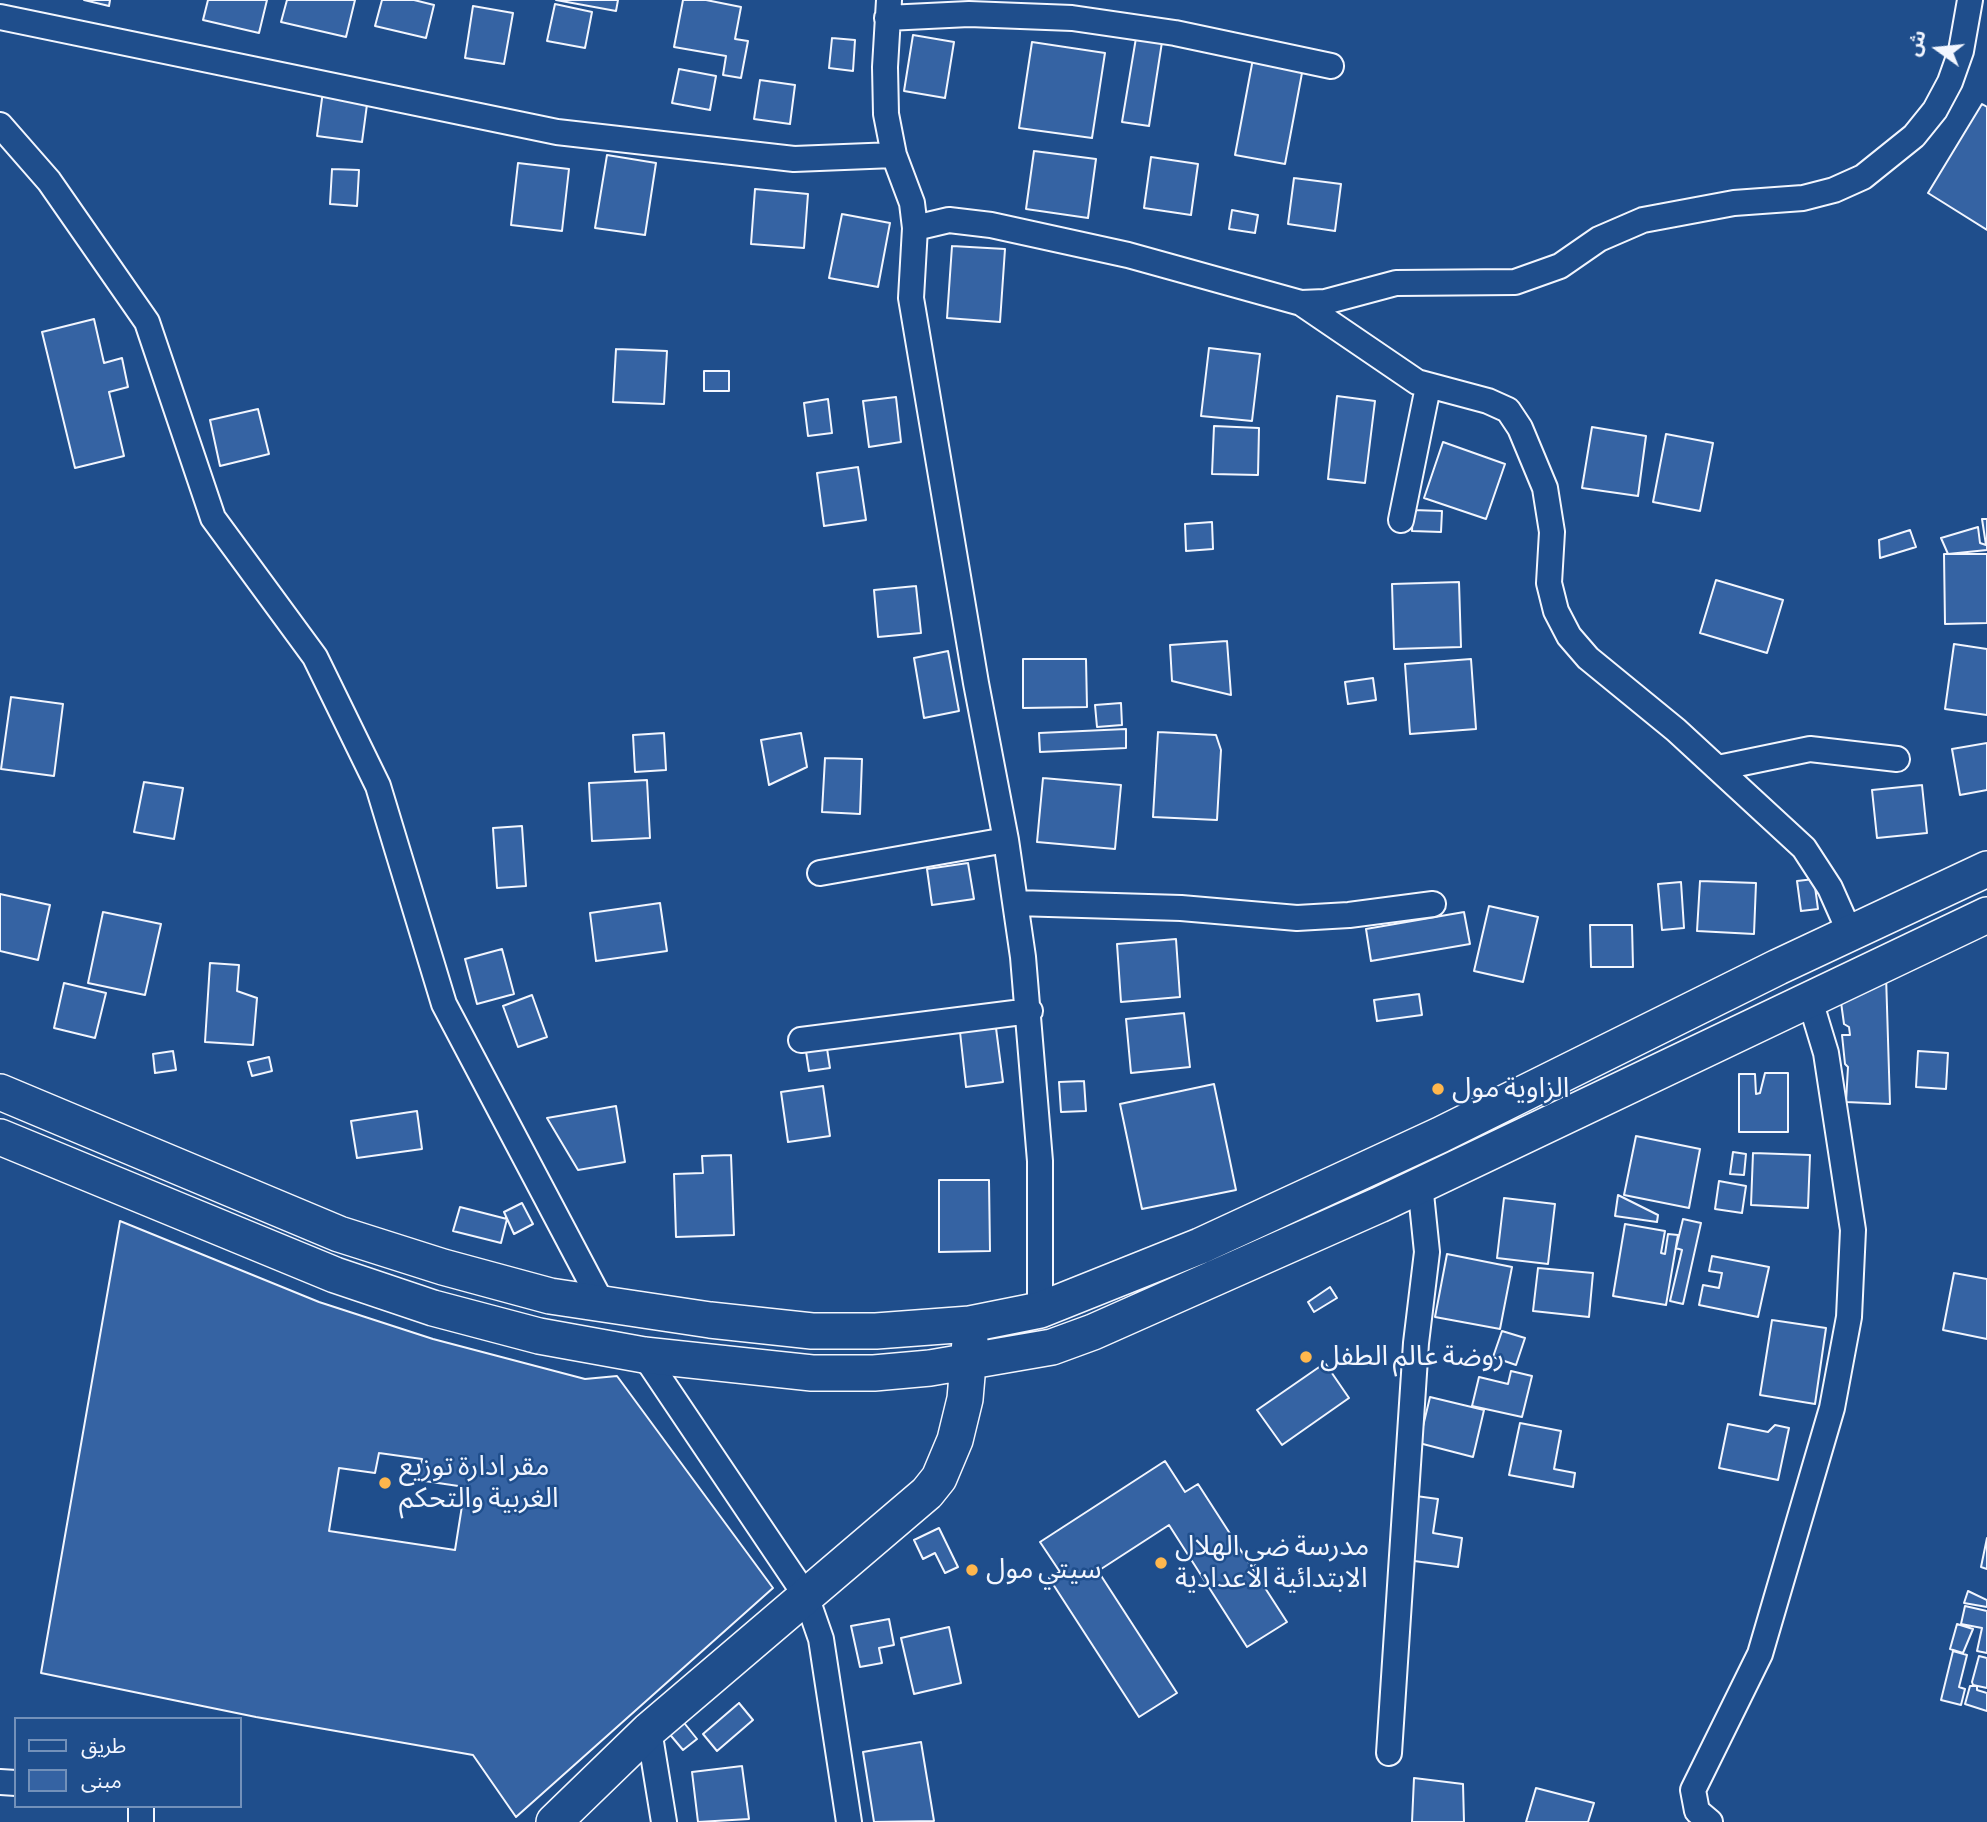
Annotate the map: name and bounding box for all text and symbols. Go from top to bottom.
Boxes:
north arrow [1903,14,1973,84]
text: ش [1905,28,1930,58]
place label: الزاوية مول [1452,1072,1569,1106]
marker: الزاوية مول [1430,1081,1446,1097]
place label: روضة عالم الطفل [1320,1340,1504,1374]
marker: روضة عالم الطفل [1298,1349,1314,1365]
place label: مقر ادارة توزيع الغربية والتحكم [399,1450,559,1516]
marker: مقر ادارة توزيع الغربية والتحكم [377,1475,393,1491]
place label: مدرسة ضي الهلال الابتدائية الاعدادية [1175,1530,1369,1596]
place label: سيتي مول [986,1553,1101,1587]
marker: مدرسة ضي الهلال الابتدائية الاعدادية [1153,1555,1169,1571]
marker: سيتي مول [964,1562,980,1578]
legend [14,1717,242,1808]
text: طريق [81,1736,126,1757]
text: مبنى [81,1771,122,1792]

